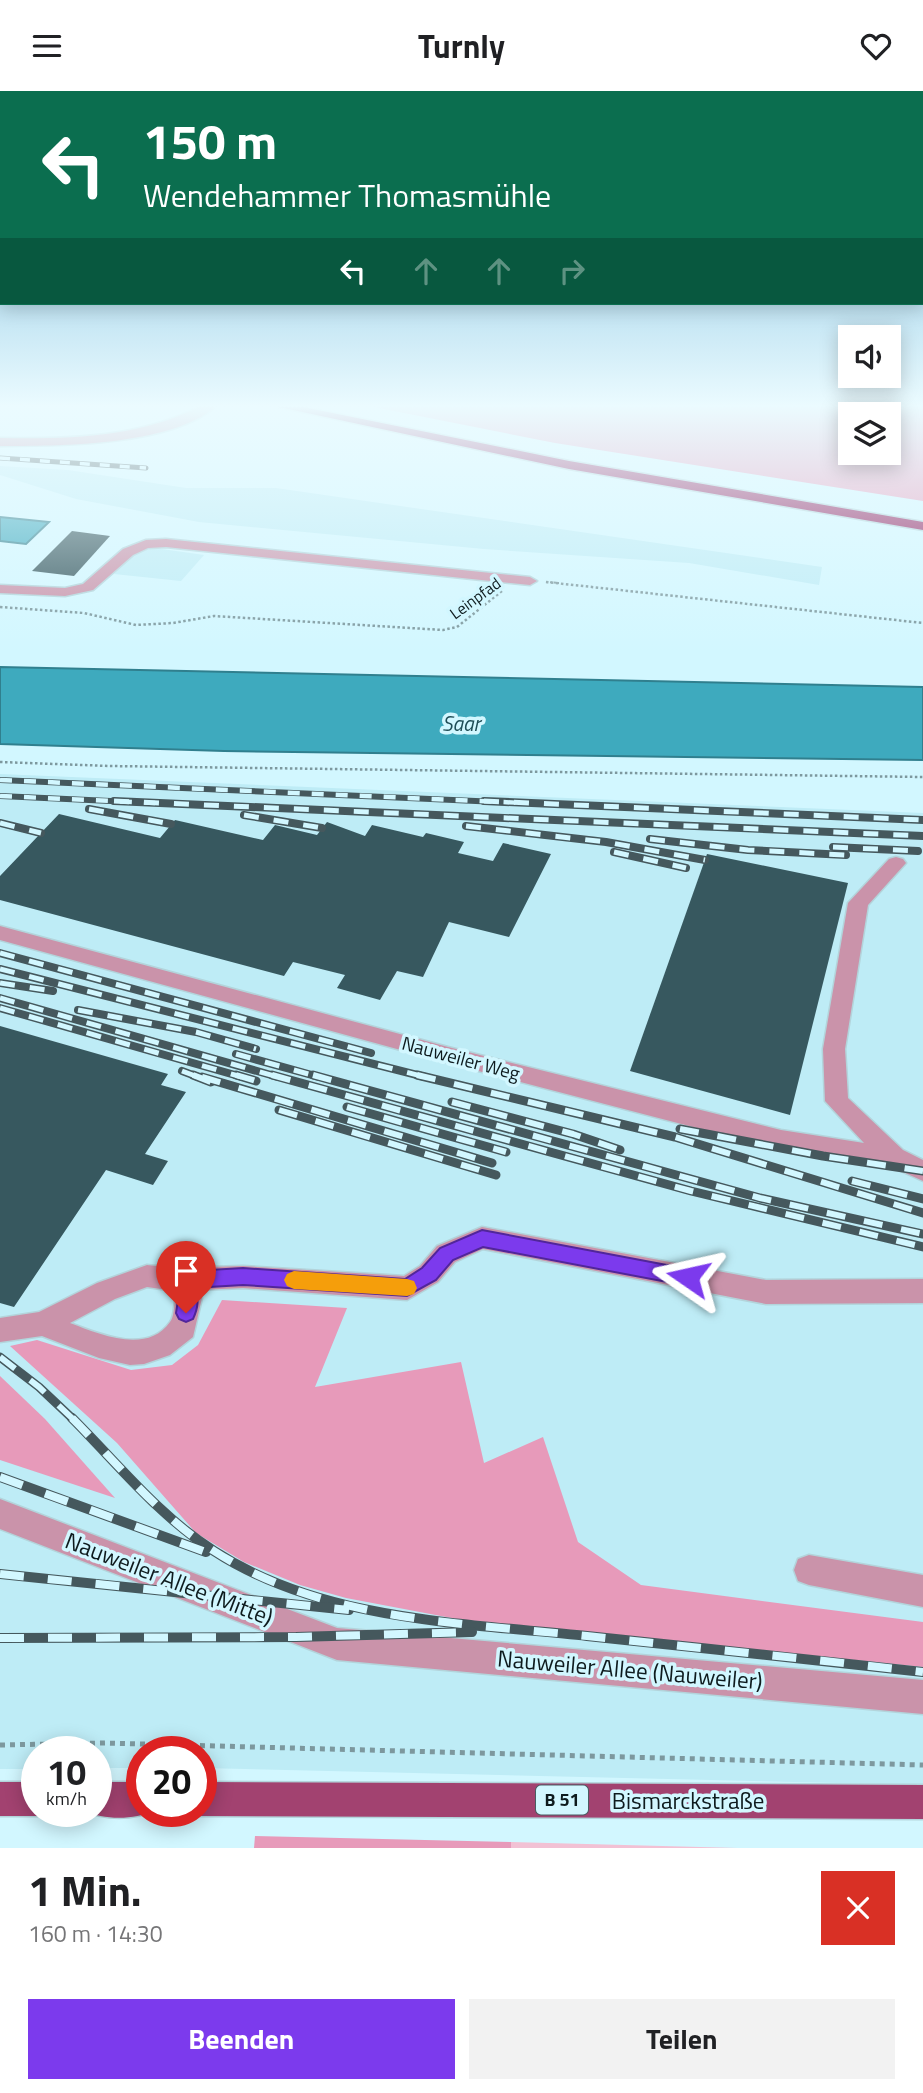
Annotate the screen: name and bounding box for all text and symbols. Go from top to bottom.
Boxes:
text: Turnly [418,22,505,70]
icon: menu [28,27,66,65]
icon: heart [857,27,895,65]
text: 150 m [143,103,277,178]
icon: left [28,119,119,210]
text: Wendehammer Thomasmühle [143,171,551,219]
icon: left [334,252,372,290]
icon: ahead [407,252,445,290]
icon: ahead [480,252,518,290]
icon: right [553,252,591,290]
map controls [838,325,901,465]
button: sound [838,325,901,388]
button: layers [838,402,901,465]
street label: Leinpfad [444,571,506,625]
water label: Saar [442,707,482,739]
street label: Nauweiler Weg [399,1028,524,1087]
position arrow [651,1240,725,1314]
pin [156,1241,216,1313]
icon: arrive [167,1252,205,1290]
street label: Nauweiler Allee (Mitte) [60,1523,278,1634]
street label: Nauweiler Allee (Nauweiler) [496,1640,764,1699]
speed limit sign: 20 [126,1736,217,1827]
text: 10 [47,1745,86,1799]
street label: Bismarckstraße [612,1783,764,1818]
text: km/h [46,1785,87,1812]
road number: B 51 [536,1785,588,1815]
text: 1 Min. [28,1858,142,1922]
button: close [821,1871,895,1945]
text: 160 m · 14:30 [28,1916,163,1951]
button: Beenden [28,1999,455,2079]
button: Teilen [469,1999,895,2079]

